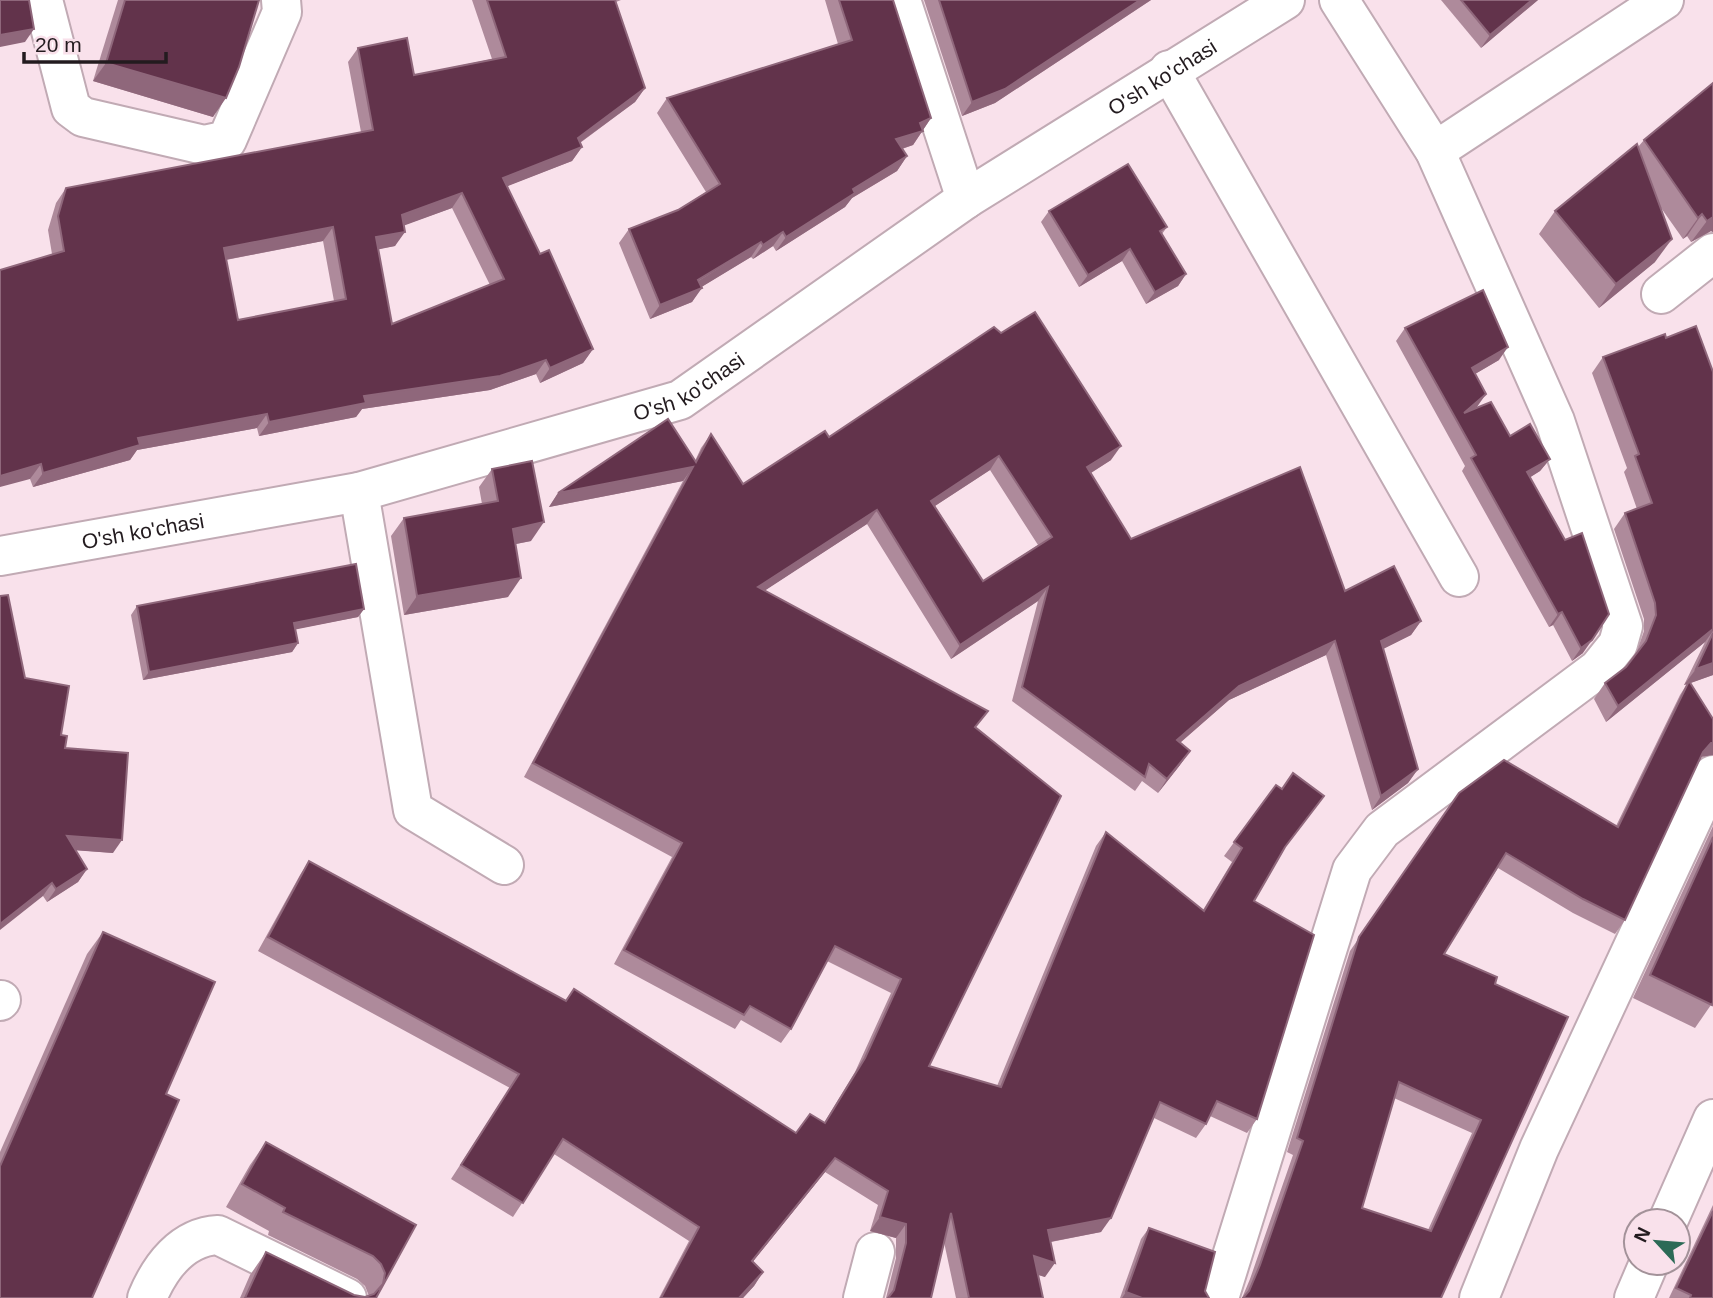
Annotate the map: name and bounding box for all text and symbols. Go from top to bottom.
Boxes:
scale bar [24,21,166,65]
text: 20 m [35,33,82,56]
street label: O'sh ko'chasi [1103,34,1220,119]
street label: O'sh ko'chasi [630,347,748,424]
street label: O'sh ko'chasi [80,508,206,553]
north arrow [1622,1207,1692,1277]
text: N [1630,1224,1655,1246]

